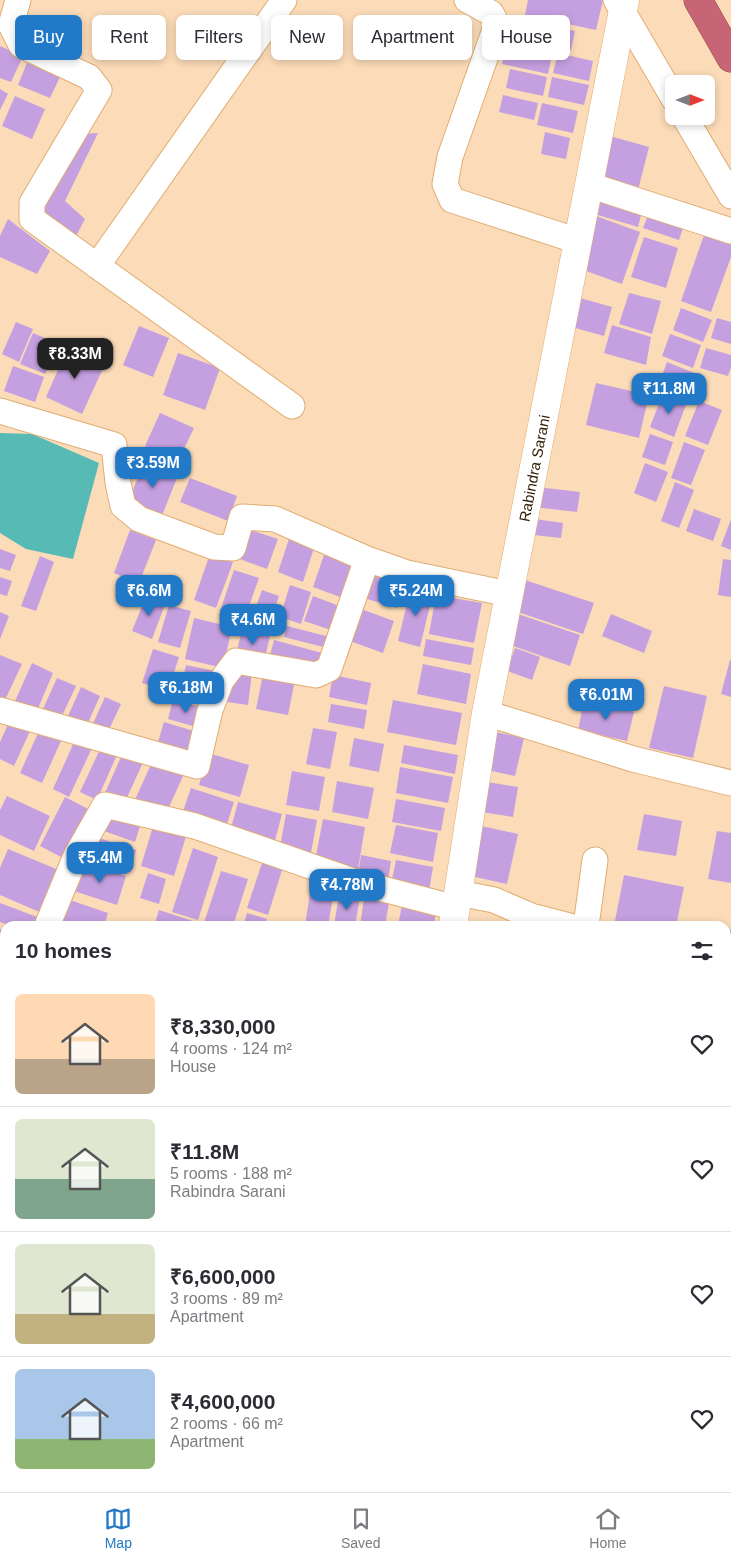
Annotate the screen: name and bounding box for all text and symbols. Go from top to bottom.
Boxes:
chip: Buy [15,15,82,60]
chip: Rent [92,15,166,60]
chip: Filters [176,15,261,60]
chip: New [271,15,343,60]
chip: Apartment [353,15,472,60]
chip: House [482,15,570,60]
north arrow [665,75,715,125]
map controls [665,75,715,125]
pin: ₹8.33M [34,338,116,380]
text: ₹8.33M [48,345,102,362]
pin: ₹11.8M [628,372,710,415]
text: ₹11.8M [643,380,695,397]
street label: Rabindra Sarani [515,413,552,523]
pin: ₹3.59M [112,446,194,489]
text: ₹3.59M [126,454,180,471]
pin: ₹6.6M [114,574,184,617]
pin: ₹5.24M [375,574,457,617]
text: ₹6.6M [127,582,171,599]
text: ₹5.24M [389,582,443,599]
pin: ₹4.6M [218,604,288,646]
text: ₹4.6M [231,611,275,628]
pin: ₹6.18M [145,672,227,714]
pin: ₹6.01M [565,678,647,721]
text: ₹6.18M [159,679,213,696]
text: ₹6.01M [579,686,633,703]
pin: ₹5.4M [65,842,135,884]
text: ₹5.4M [78,849,122,866]
pin: ₹4.78M [306,868,388,911]
text: ₹4.78M [320,876,374,893]
icon: filters [688,937,716,965]
text: 10 homes [15,939,112,962]
icon: home [55,1014,115,1074]
text: ₹8,330,000 [170,1015,275,1038]
icon: heart [688,1030,716,1058]
text: 4 rooms · 124 m² [170,1040,292,1057]
text: House [170,1058,216,1075]
icon: home [55,1139,115,1199]
text: ₹11.8M [170,1140,239,1163]
icon: heart [688,1155,716,1183]
text: 5 rooms · 188 m² [170,1165,292,1182]
text: Rabindra Sarani [170,1183,286,1200]
icon: home [55,1264,115,1324]
text: ₹6,600,000 [170,1265,275,1288]
icon: heart [688,1280,716,1308]
text: 3 rooms · 89 m² [170,1290,283,1307]
text: Apartment [170,1308,244,1325]
icon: home [55,1389,115,1449]
text: ₹4,600,000 [170,1390,275,1413]
icon: heart [688,1405,716,1433]
text: 2 rooms · 66 m² [170,1415,283,1432]
text: Apartment [170,1433,244,1450]
tab: Map [104,1505,132,1551]
tab: Saved [341,1505,381,1551]
tab: Home [589,1505,627,1551]

